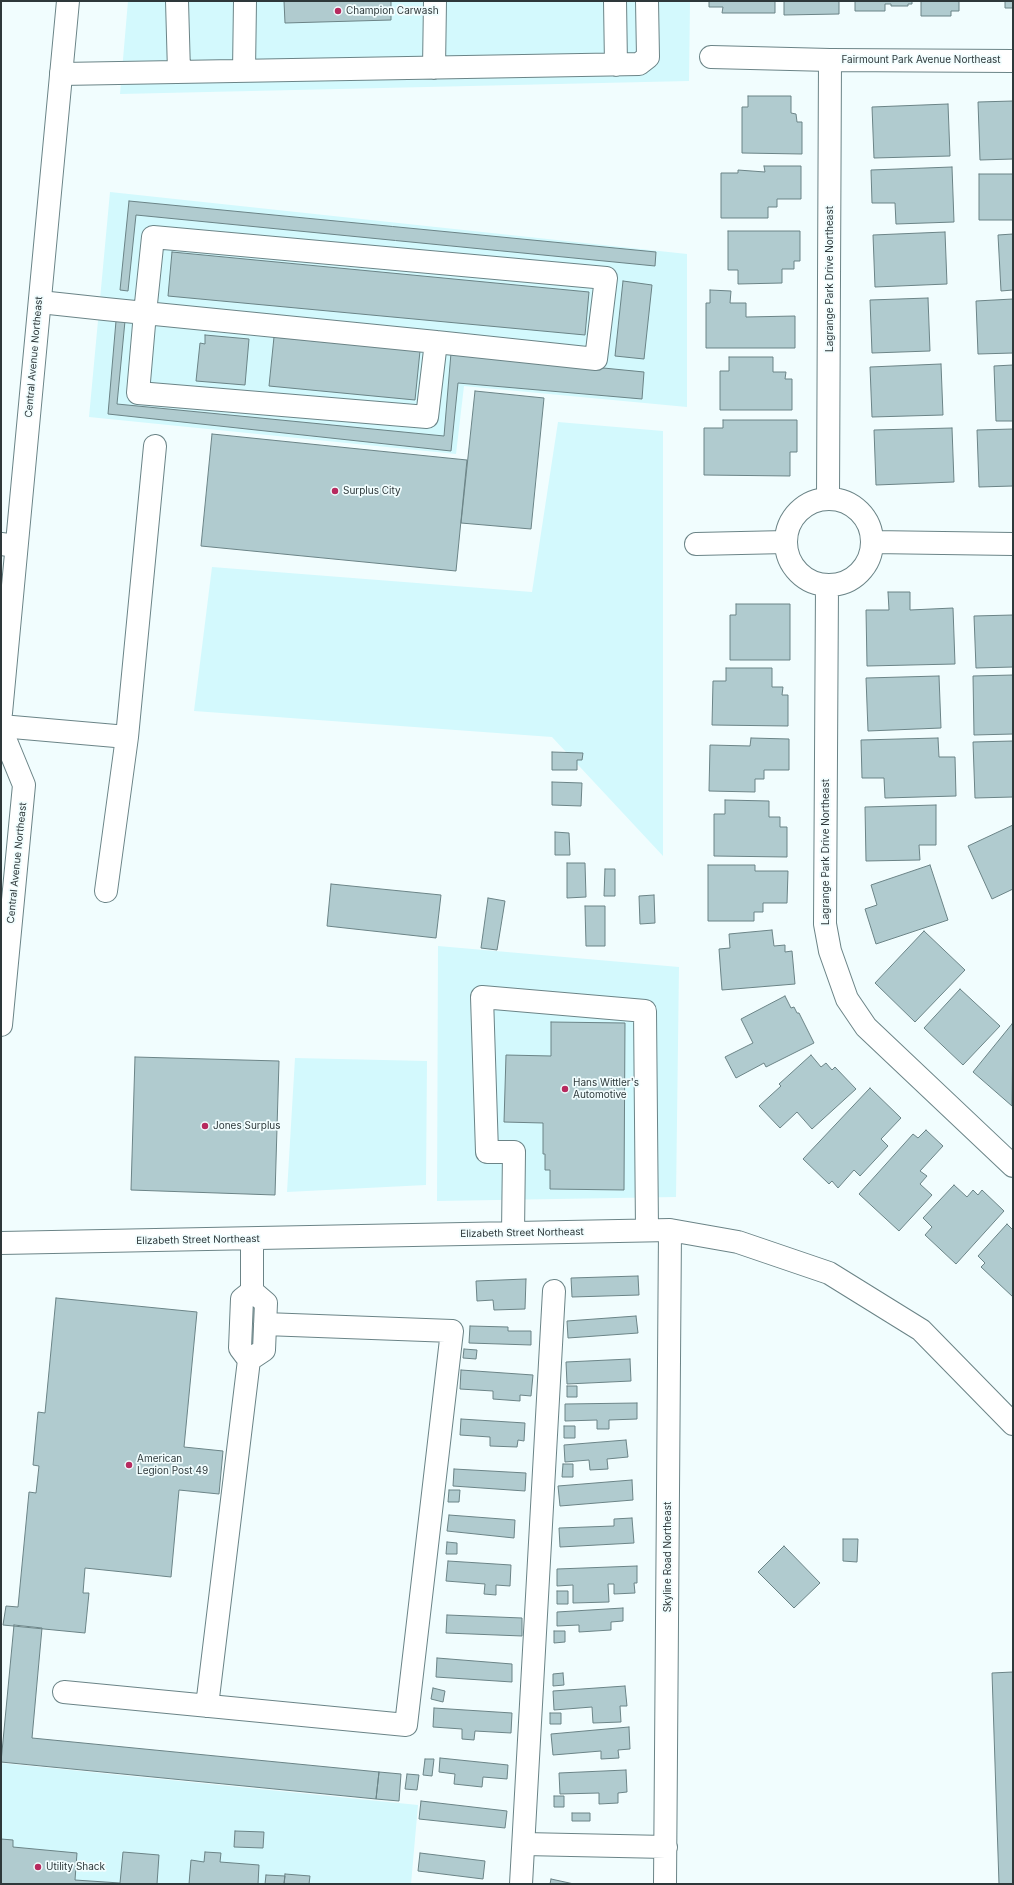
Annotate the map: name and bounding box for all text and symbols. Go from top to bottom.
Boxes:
place label: Champion Carwash [346,5,439,17]
marker: Champion Carwash [333,6,343,16]
street label: Fairmount Park Avenue Northeast [841,54,1001,66]
street label: Lagrange Park Drive Northeast [824,206,836,352]
street label: Central Avenue Northeast [23,296,45,418]
place label: Surplus City [343,485,401,497]
marker: Surplus City [330,486,340,496]
street label: Lagrange Park Drive Northeast [820,779,832,925]
street label: Central Avenue Northeast [5,802,29,924]
place label: Hans Wittler's Automotive [573,1077,639,1100]
marker: Hans Wittler's Automotive [560,1084,570,1094]
place label: Jones Surplus [213,1120,281,1132]
marker: Jones Surplus [200,1121,210,1131]
street label: Elizabeth Street Northeast [460,1226,584,1240]
street label: Elizabeth Street Northeast [136,1233,260,1247]
place label: American Legion Post 49 [137,1453,208,1476]
marker: American Legion Post 49 [124,1460,134,1470]
street label: Skyline Road Northeast [662,1502,674,1612]
place label: Utility Shack [46,1861,105,1873]
marker: Utility Shack [33,1862,43,1872]

